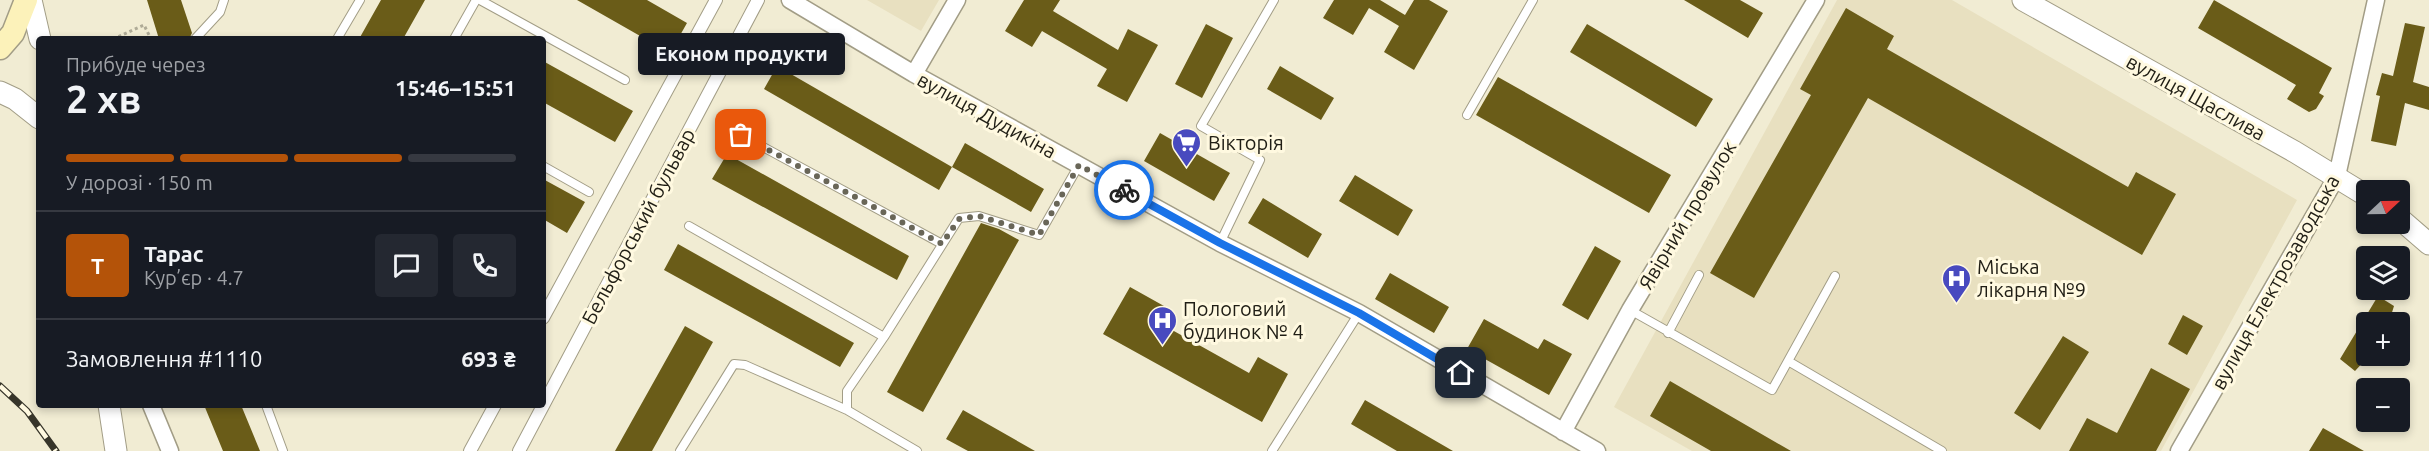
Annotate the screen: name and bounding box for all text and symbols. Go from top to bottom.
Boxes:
callout: Економ продукти [638,33,844,75]
text: Економ продукти [655,42,828,65]
street label: вулиця Щаслива [2122,49,2270,145]
text: Прибуде через [66,53,206,76]
street label: вулиця Дудикіна [913,67,1061,163]
text: 15:46–15:51 [395,75,516,100]
text: 2 хв [66,77,141,120]
pin [715,109,766,160]
icon: bag [724,118,757,151]
street label: Бельфорський бульвар [577,124,699,328]
supermarket icon: Вікторія [1171,126,1203,168]
place label: Вікторія [1208,131,1284,154]
street label: Явірний провулок [1634,137,1740,293]
courier [1094,160,1154,220]
text: У дорозі · 150 m [66,171,213,194]
street label: вулиця Електрозаводська [2206,171,2344,393]
icon: bike [1108,174,1141,207]
north arrow [2356,180,2410,234]
map controls [2356,180,2410,432]
button: chat [375,234,438,297]
button: phone [453,234,516,297]
text: Тарас [144,241,204,266]
button: layers [2356,246,2410,300]
text: Т [91,253,104,278]
place label: Міська лікарня №9 [1977,255,2086,301]
hospital icon: Міська лікарня №9 [1940,262,1972,304]
text: Кур’єр · 4.7 [144,266,244,289]
place label: Пологовий будинок № 4 [1183,297,1304,343]
hospital icon: Пологовий будинок № 4 [1146,304,1178,346]
button: + [2356,312,2410,366]
text: Замовлення #1110 [66,346,262,371]
text: 693 ₴ [461,346,516,371]
pin [1435,347,1486,398]
icon: home [1444,356,1477,389]
button: − [2356,378,2410,432]

